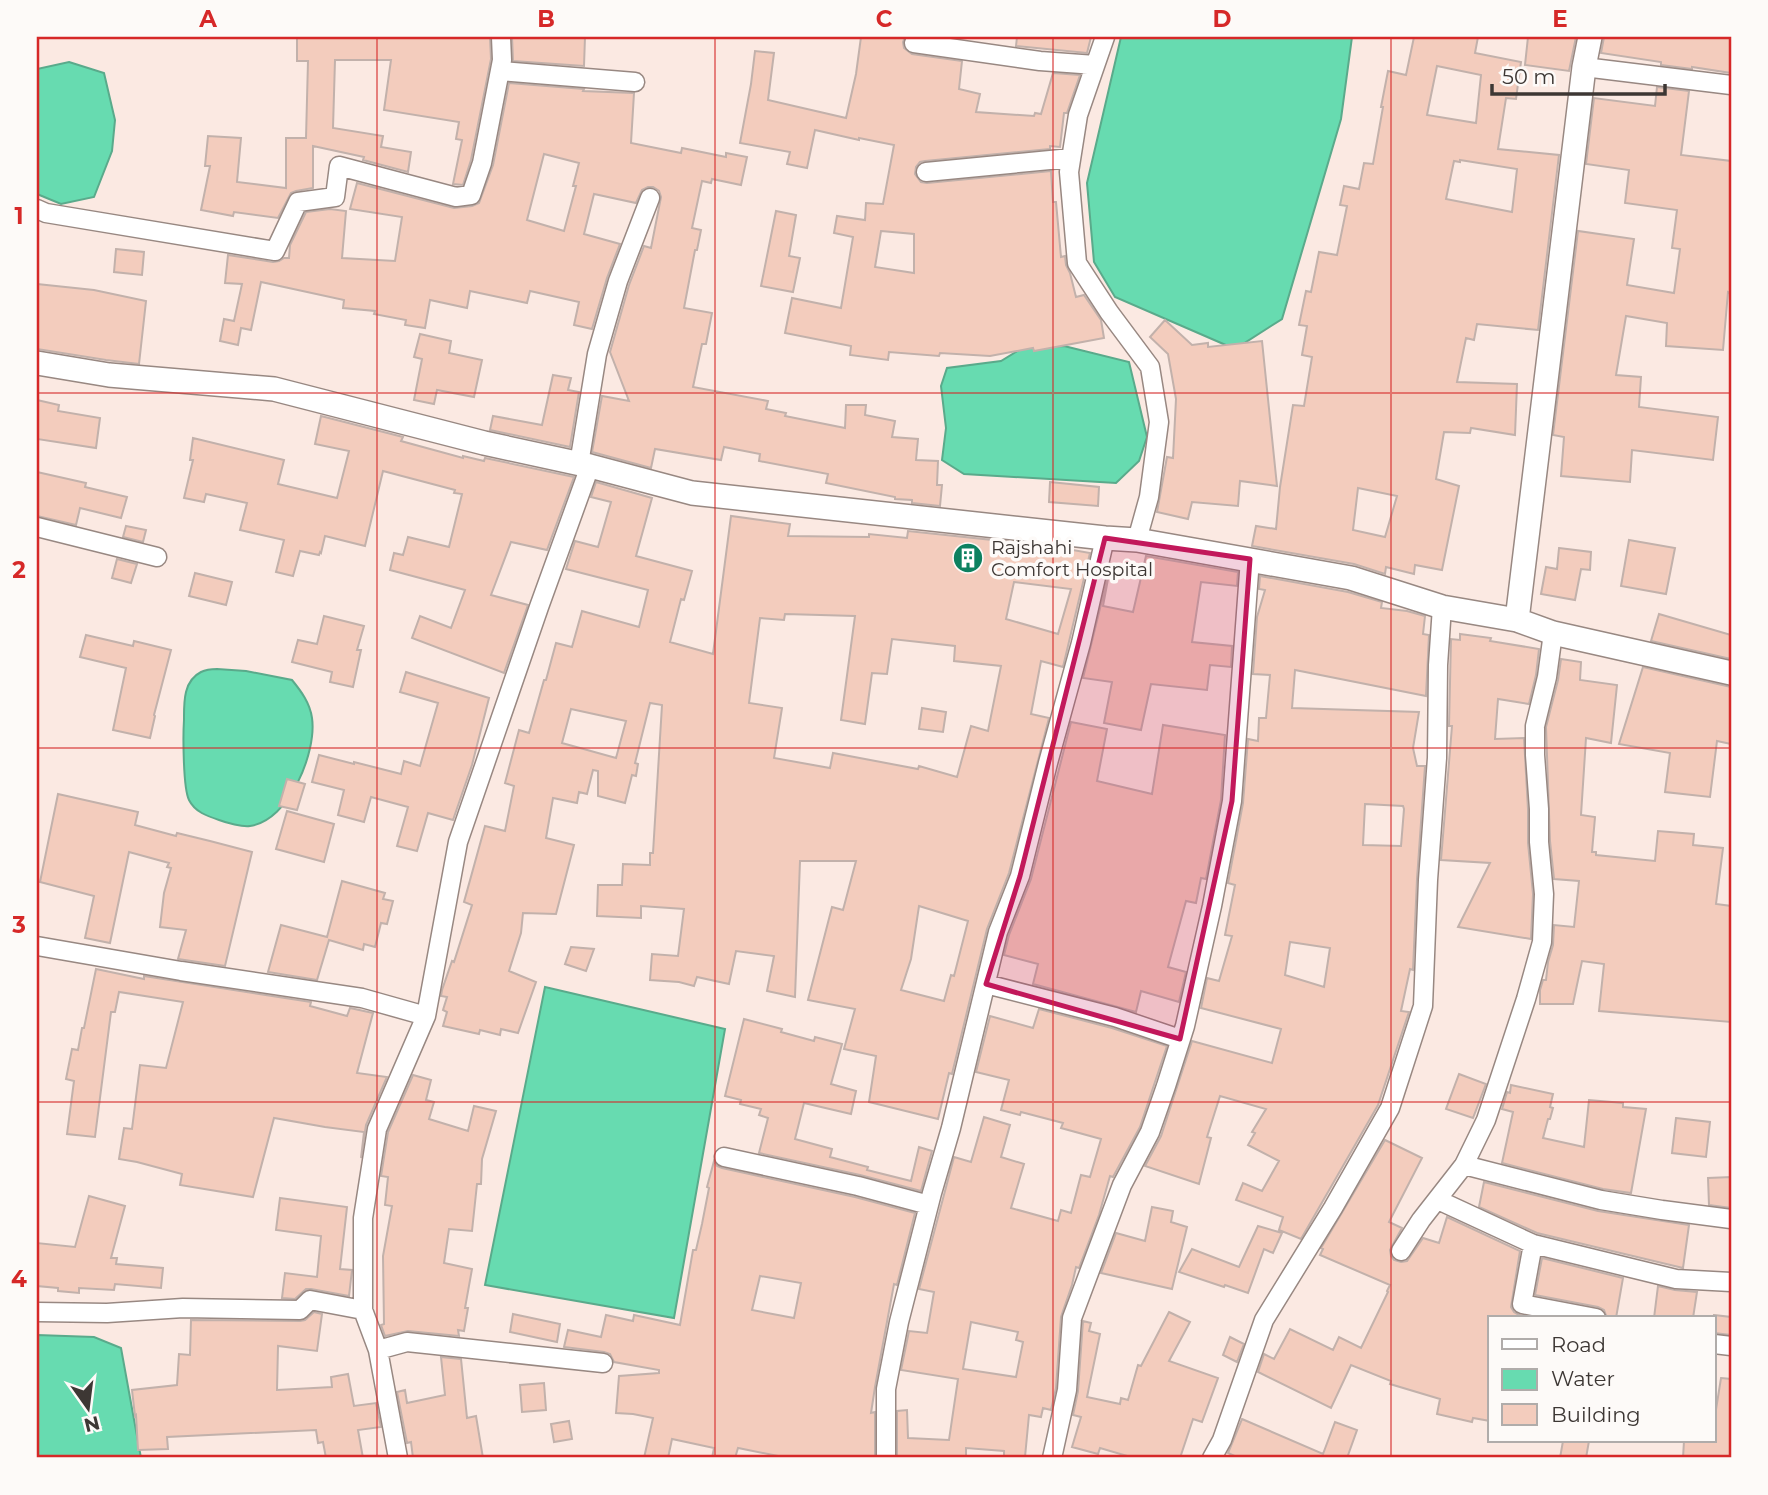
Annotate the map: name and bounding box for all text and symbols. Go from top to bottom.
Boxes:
text: A [198,5,217,33]
text: B [537,5,555,33]
text: C [876,5,893,33]
text: D [1213,5,1232,33]
text: E [1552,5,1568,33]
scale bar [1492,52,1665,96]
text: 50 m [1502,64,1556,89]
text: 1 [14,202,24,230]
place label: Rajshahi Comfort Hospital [991,536,1153,581]
building icon: Rajshahi Comfort Hospital [951,541,985,575]
text: 2 [12,556,26,584]
text: 3 [11,911,26,939]
text: 4 [11,1265,27,1293]
legend [1488,1316,1716,1442]
text: Road [1551,1332,1606,1357]
text: Water [1551,1366,1615,1391]
north arrow [52,1372,122,1442]
text: Building [1551,1402,1641,1427]
text: N [82,1411,102,1437]

